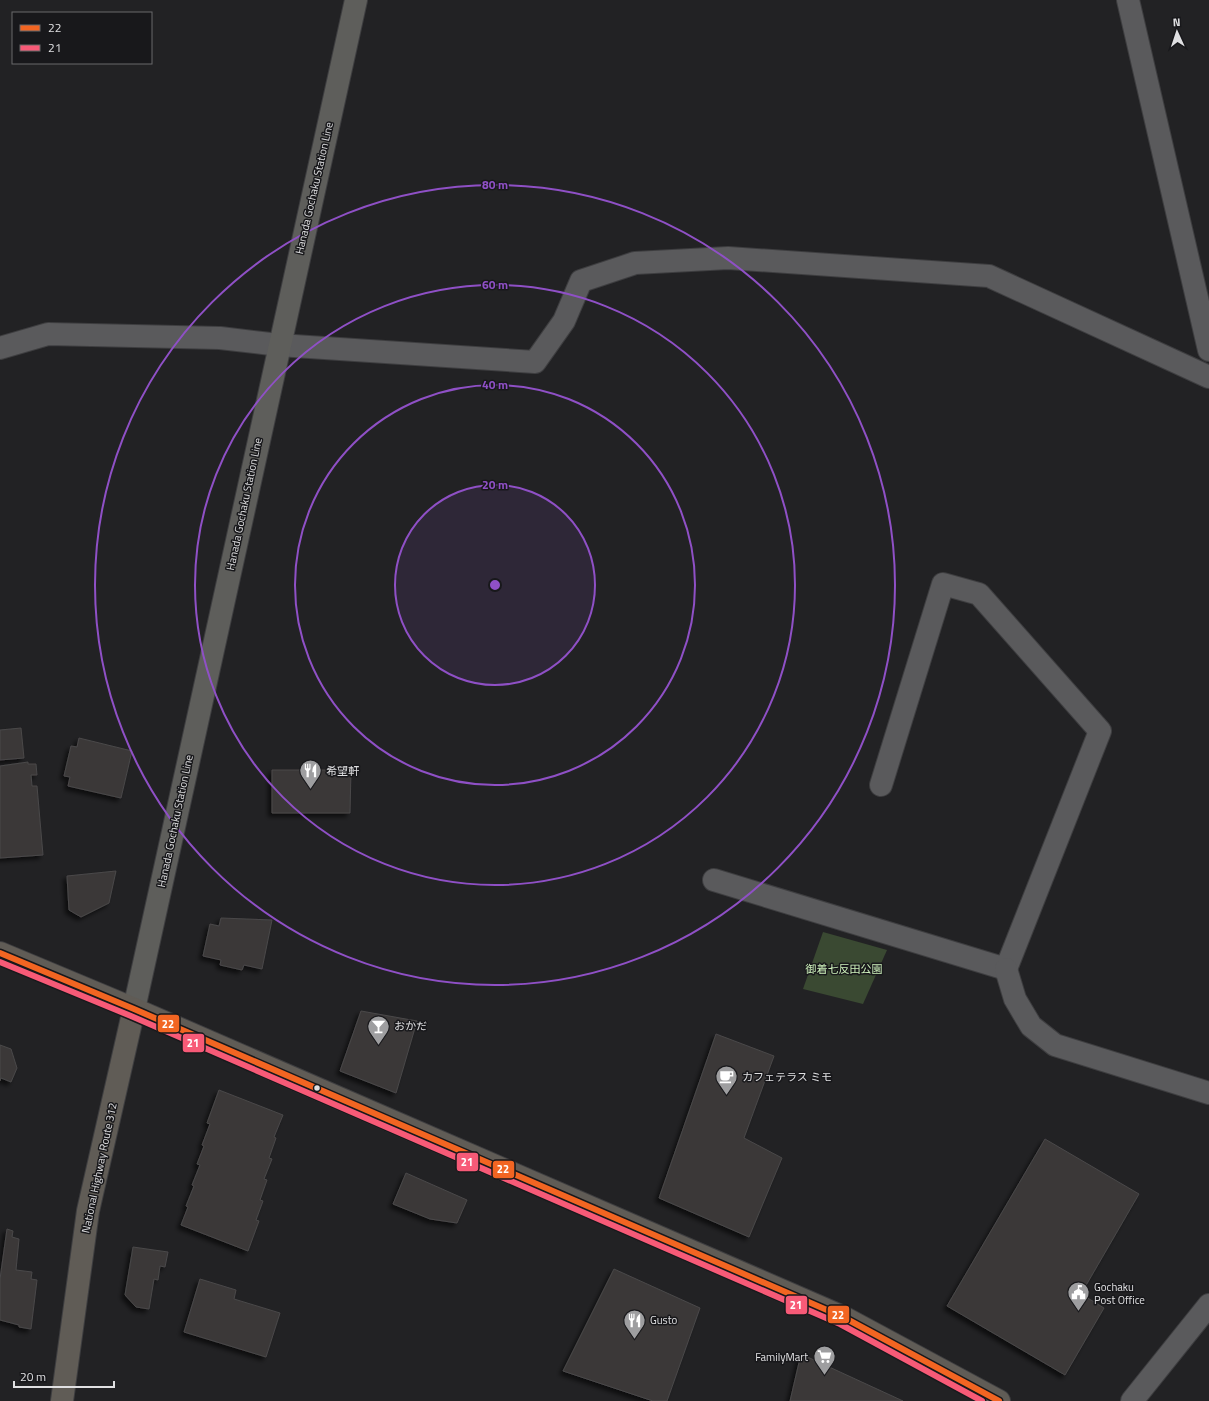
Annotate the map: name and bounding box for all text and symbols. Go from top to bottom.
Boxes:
legend [12,12,152,64]
north arrow [1157,12,1197,52]
text: N [1172,14,1181,30]
text: 22 [48,18,61,37]
text: 21 [48,38,61,57]
street label: Hanada Gochaku Station Line [291,120,337,256]
text: 80 m [482,175,508,194]
text: 60 m [482,275,508,294]
text: 40 m [482,375,508,394]
street label: Hanada Gochaku Station Line [222,436,266,572]
text: 20 m [482,475,508,494]
centre of rings [488,578,502,592]
street label: Hanada Gochaku Station Line [153,753,197,889]
restaurant icon: 希望軒 [298,758,324,791]
place label: 希望軒 [326,763,360,779]
park label: 御着七反田公園 [805,961,883,977]
bar icon: おかだ [366,1013,392,1046]
line badge: 22 [157,1014,180,1033]
text: 22 [162,1016,174,1032]
place label: おかだ [394,1018,427,1034]
line badge: 21 [182,1033,205,1053]
text: 21 [187,1035,199,1051]
cafe icon: カフェテラス ミモ [713,1064,739,1097]
place label: カフェテラス ミモ [742,1069,832,1085]
unlabelled marker [312,1083,322,1093]
street label: National Highway Route 312 [77,1101,121,1235]
line badge: 21 [456,1152,479,1172]
text: 21 [461,1154,473,1170]
line badge: 22 [492,1160,515,1179]
text: 22 [497,1161,509,1177]
place label: Gochaku Post Office [1094,1279,1145,1308]
public building icon: Gochaku Post Office [1066,1280,1092,1313]
line badge: 21 [785,1295,808,1315]
text: 21 [790,1297,802,1313]
line badge: 22 [827,1305,850,1324]
restaurant icon: Gusto [621,1307,647,1340]
text: 22 [832,1307,844,1323]
place label: Gusto [650,1312,678,1328]
supermarket icon: FamilyMart [811,1344,837,1377]
place label: FamilyMart [755,1349,808,1365]
scale bar [14,1363,114,1389]
text: 20 m [20,1367,46,1386]

